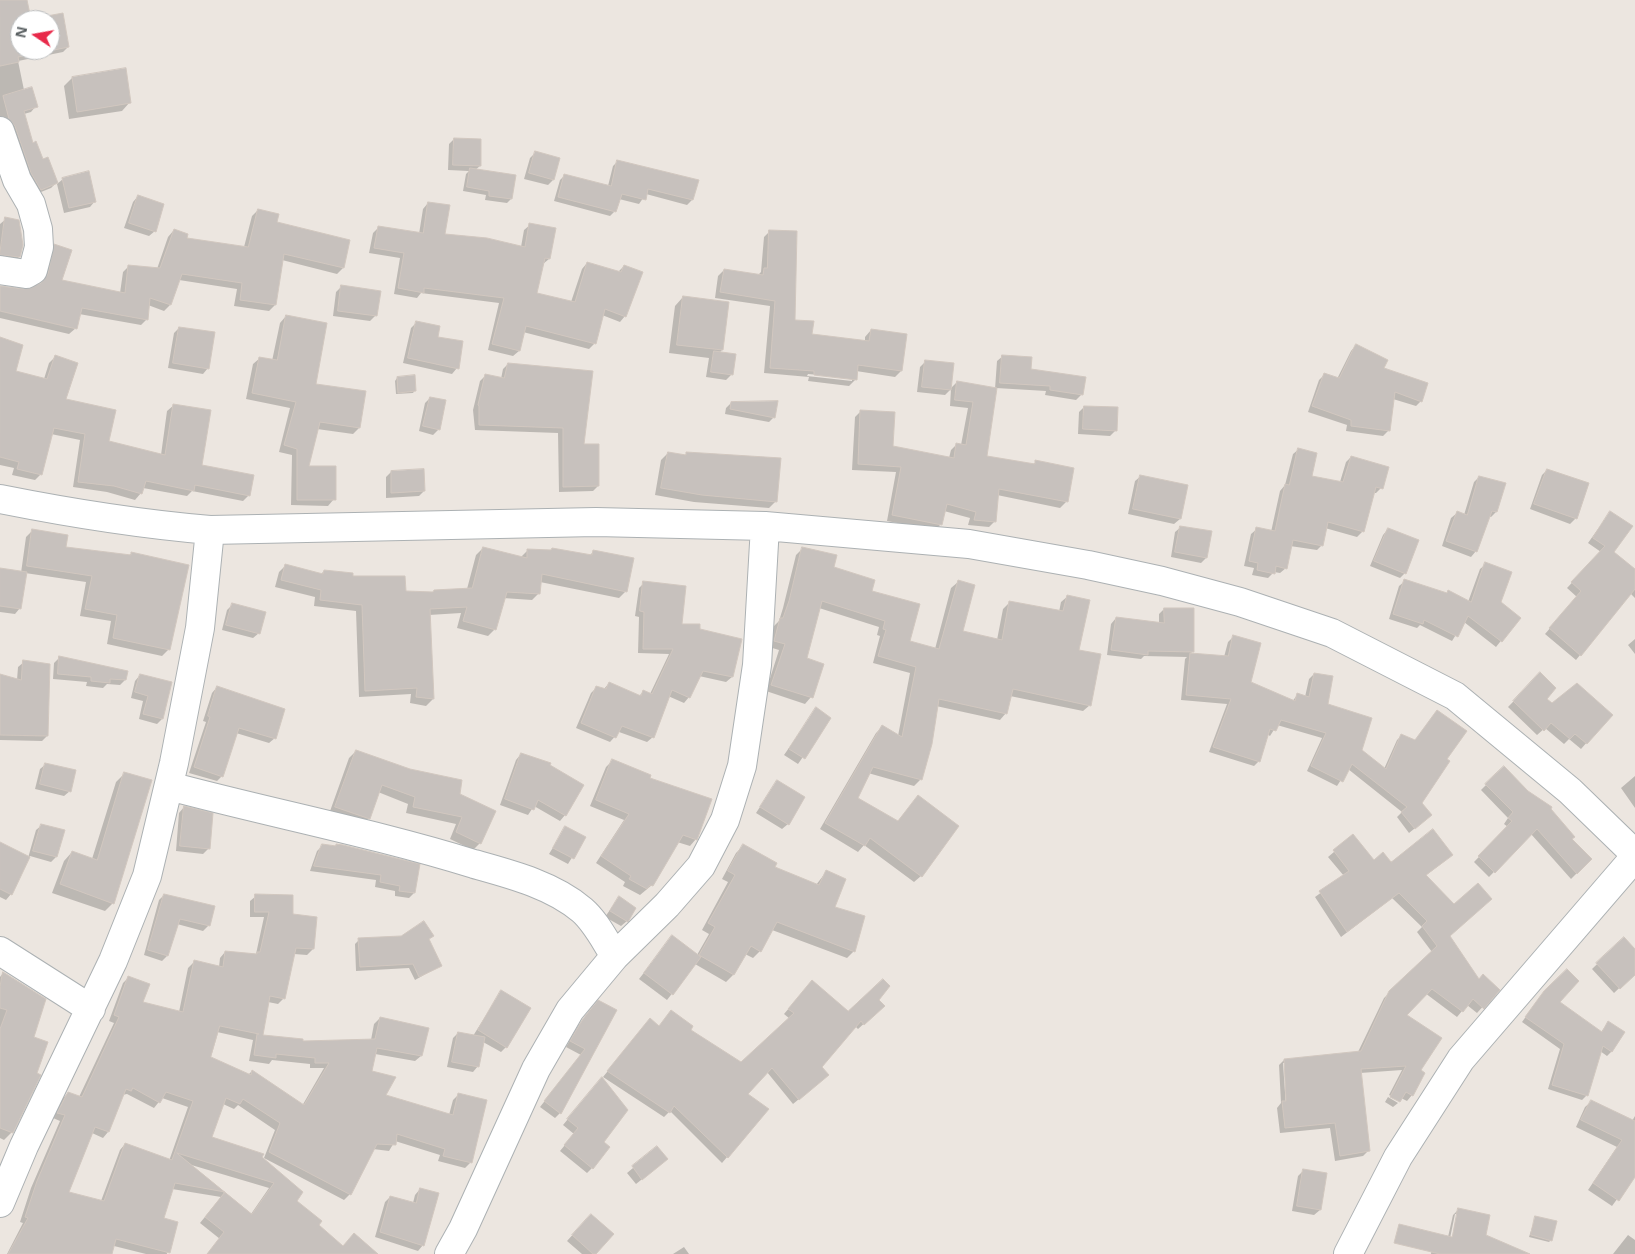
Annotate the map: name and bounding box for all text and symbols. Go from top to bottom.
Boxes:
north arrow [10,10,60,60]
text: N [10,24,31,40]

